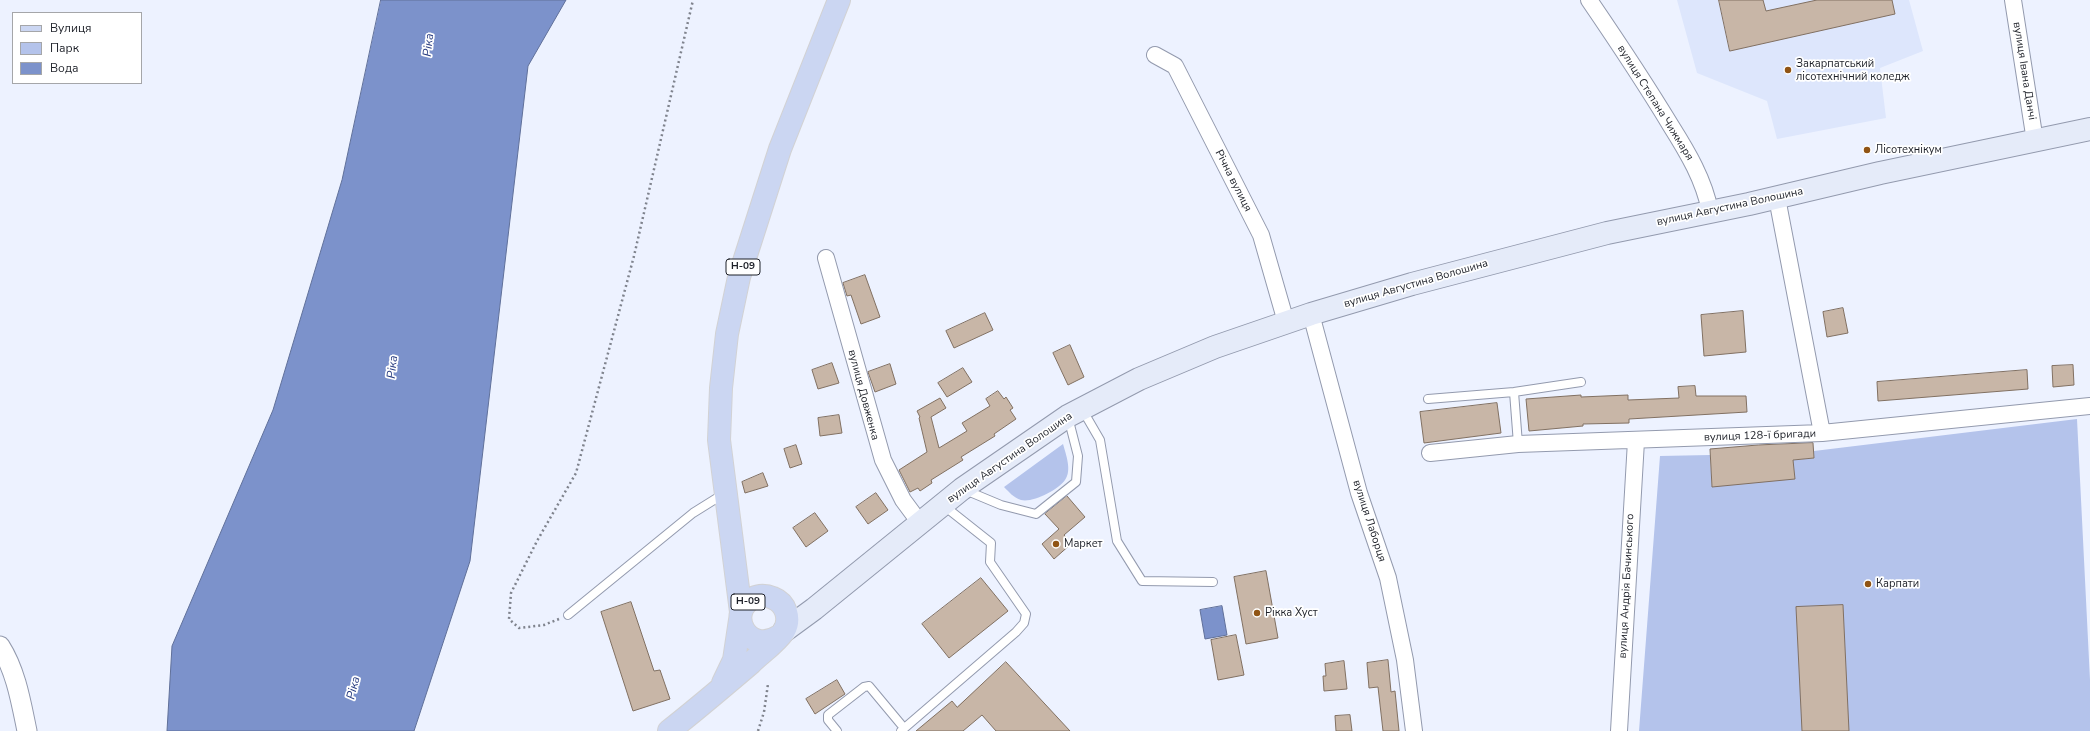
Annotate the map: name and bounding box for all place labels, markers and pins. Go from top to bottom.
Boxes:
place label: Закарпатський лісотехнічний коледж [1796,57,1910,83]
marker: Закарпатський лісотехнічний коледж [1783,65,1793,75]
place label: Лісотехнікум [1875,143,1942,157]
marker: Лісотехнікум [1862,145,1872,155]
place label: Маркет [1064,537,1102,551]
marker: Маркет [1051,539,1061,549]
place label: Карпати [1876,577,1919,591]
marker: Карпати [1863,579,1873,589]
place label: Рікка Хуст [1265,606,1318,620]
marker: Рікка Хуст [1252,608,1262,618]

